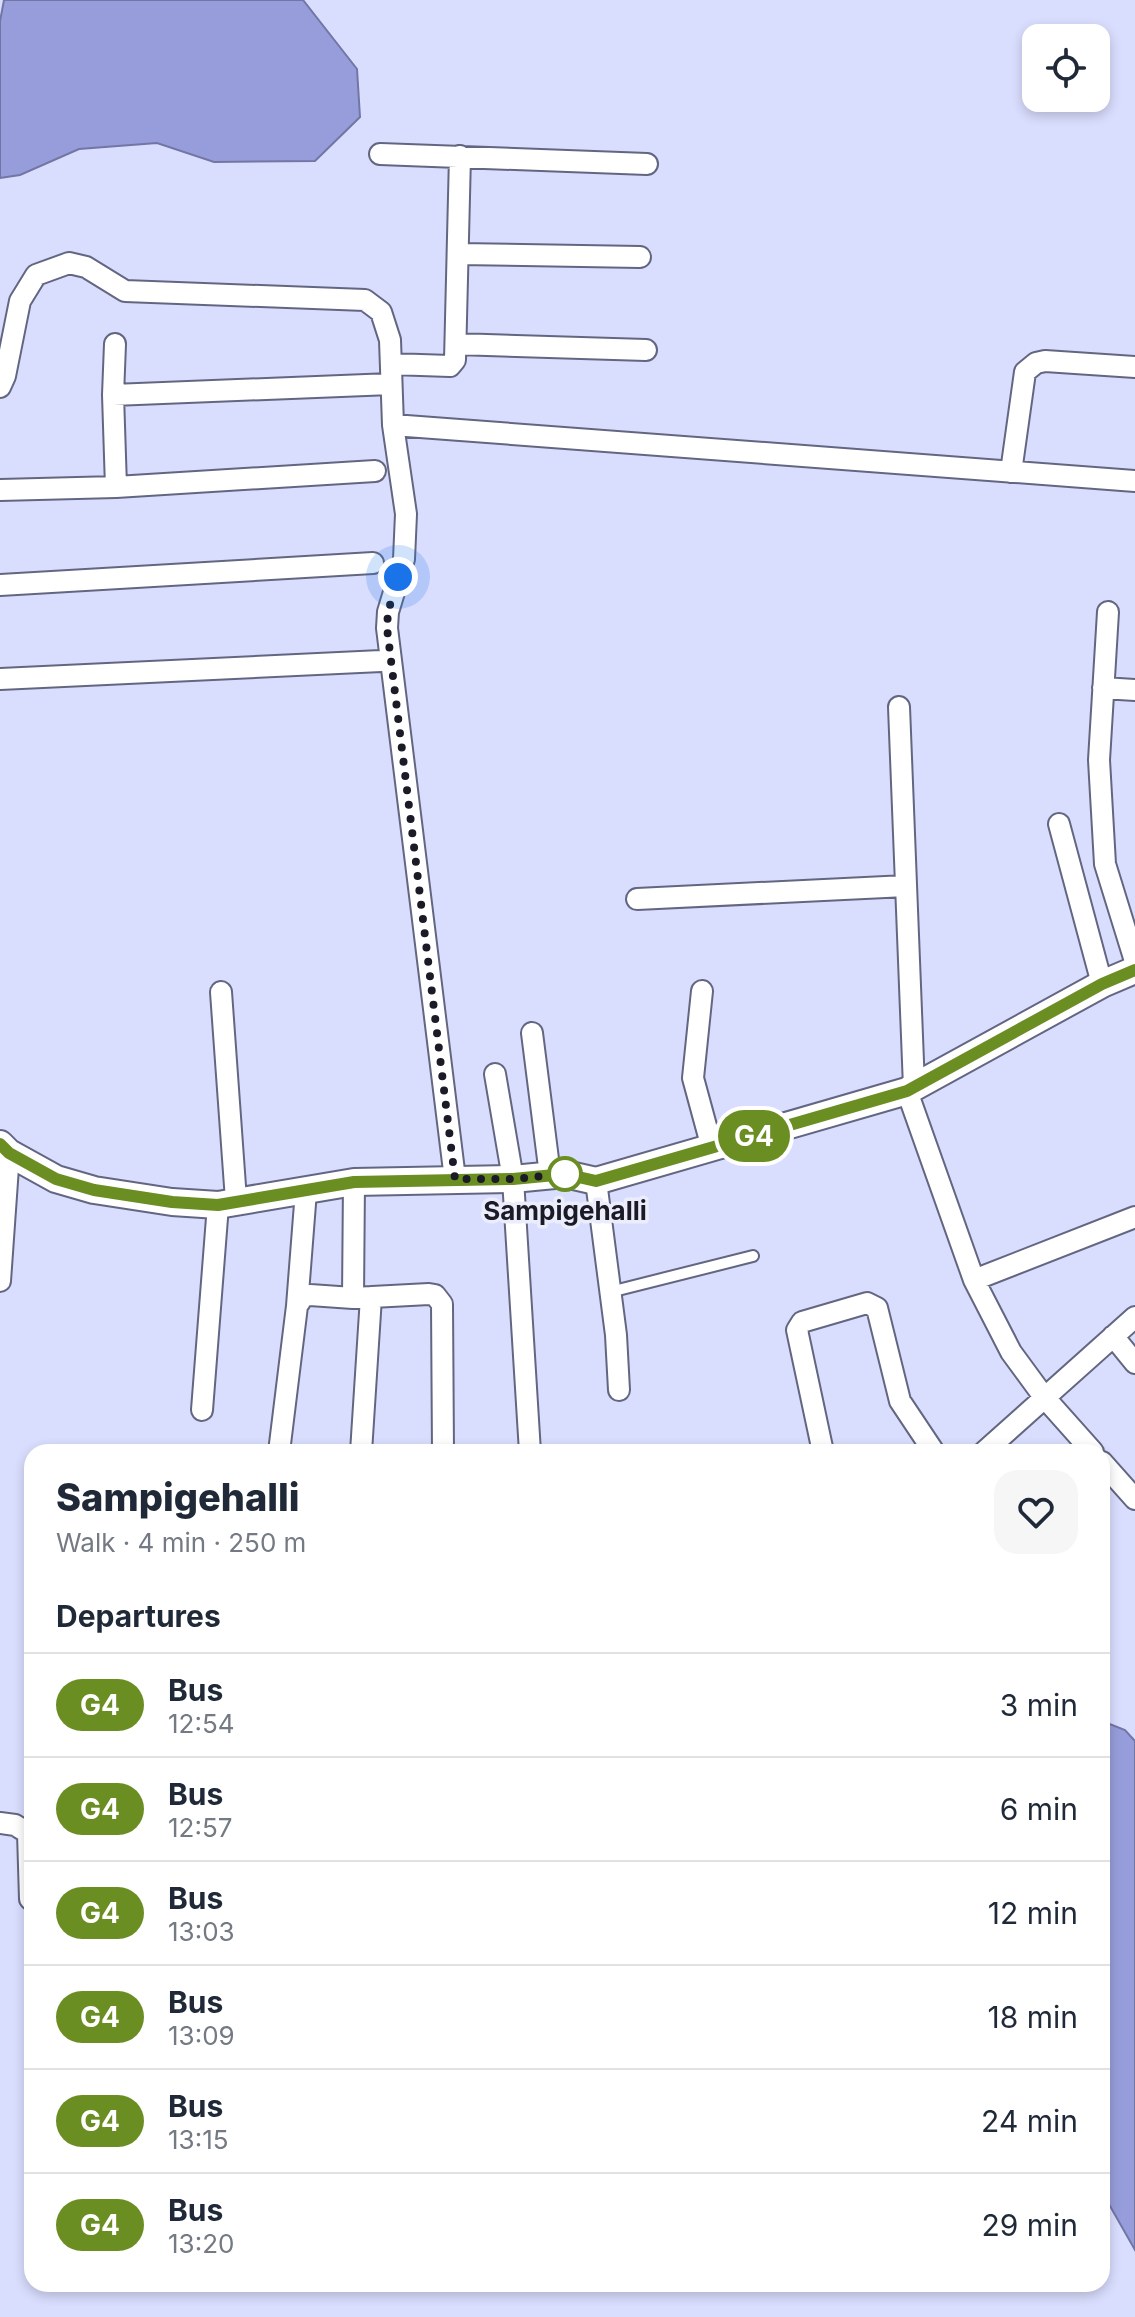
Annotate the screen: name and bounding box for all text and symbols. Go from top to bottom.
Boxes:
map controls [1022,24,1110,112]
button: locate [1022,24,1110,112]
your location [378,557,418,597]
line badge: G4 [718,1110,790,1162]
text: G4 [734,1119,774,1153]
marker: Sampigehalli [548,1157,582,1191]
place label: Sampigehalli [483,1195,647,1226]
button: heart [994,1470,1078,1554]
text: Sampigehalli [56,1474,300,1520]
text: Walk · 4 min · 250 m [56,1527,306,1558]
text: Departures [56,1598,221,1634]
text: Bus [168,1672,223,1708]
text: 3 min [1000,1687,1078,1723]
text: G4 [80,1688,120,1722]
text: 12:54 [168,1708,235,1739]
text: Bus [168,1776,223,1812]
text: 6 min [1000,1791,1078,1827]
text: G4 [80,1792,120,1826]
text: 12:57 [168,1812,232,1843]
text: Bus [168,1880,223,1916]
text: 12 min [988,1895,1078,1931]
text: G4 [80,1896,120,1930]
text: 13:03 [168,1916,235,1947]
text: Bus [168,1984,223,2020]
text: 18 min [988,1999,1078,2035]
text: G4 [80,2000,120,2034]
text: 13:09 [168,2020,235,2051]
text: Bus [168,2088,223,2124]
text: 24 min [981,2103,1078,2139]
text: G4 [80,2104,120,2138]
text: 13:15 [168,2124,229,2155]
text: Bus [168,2192,223,2228]
text: 29 min [981,2207,1078,2243]
text: G4 [80,2208,120,2242]
text: 13:20 [168,2228,234,2259]

